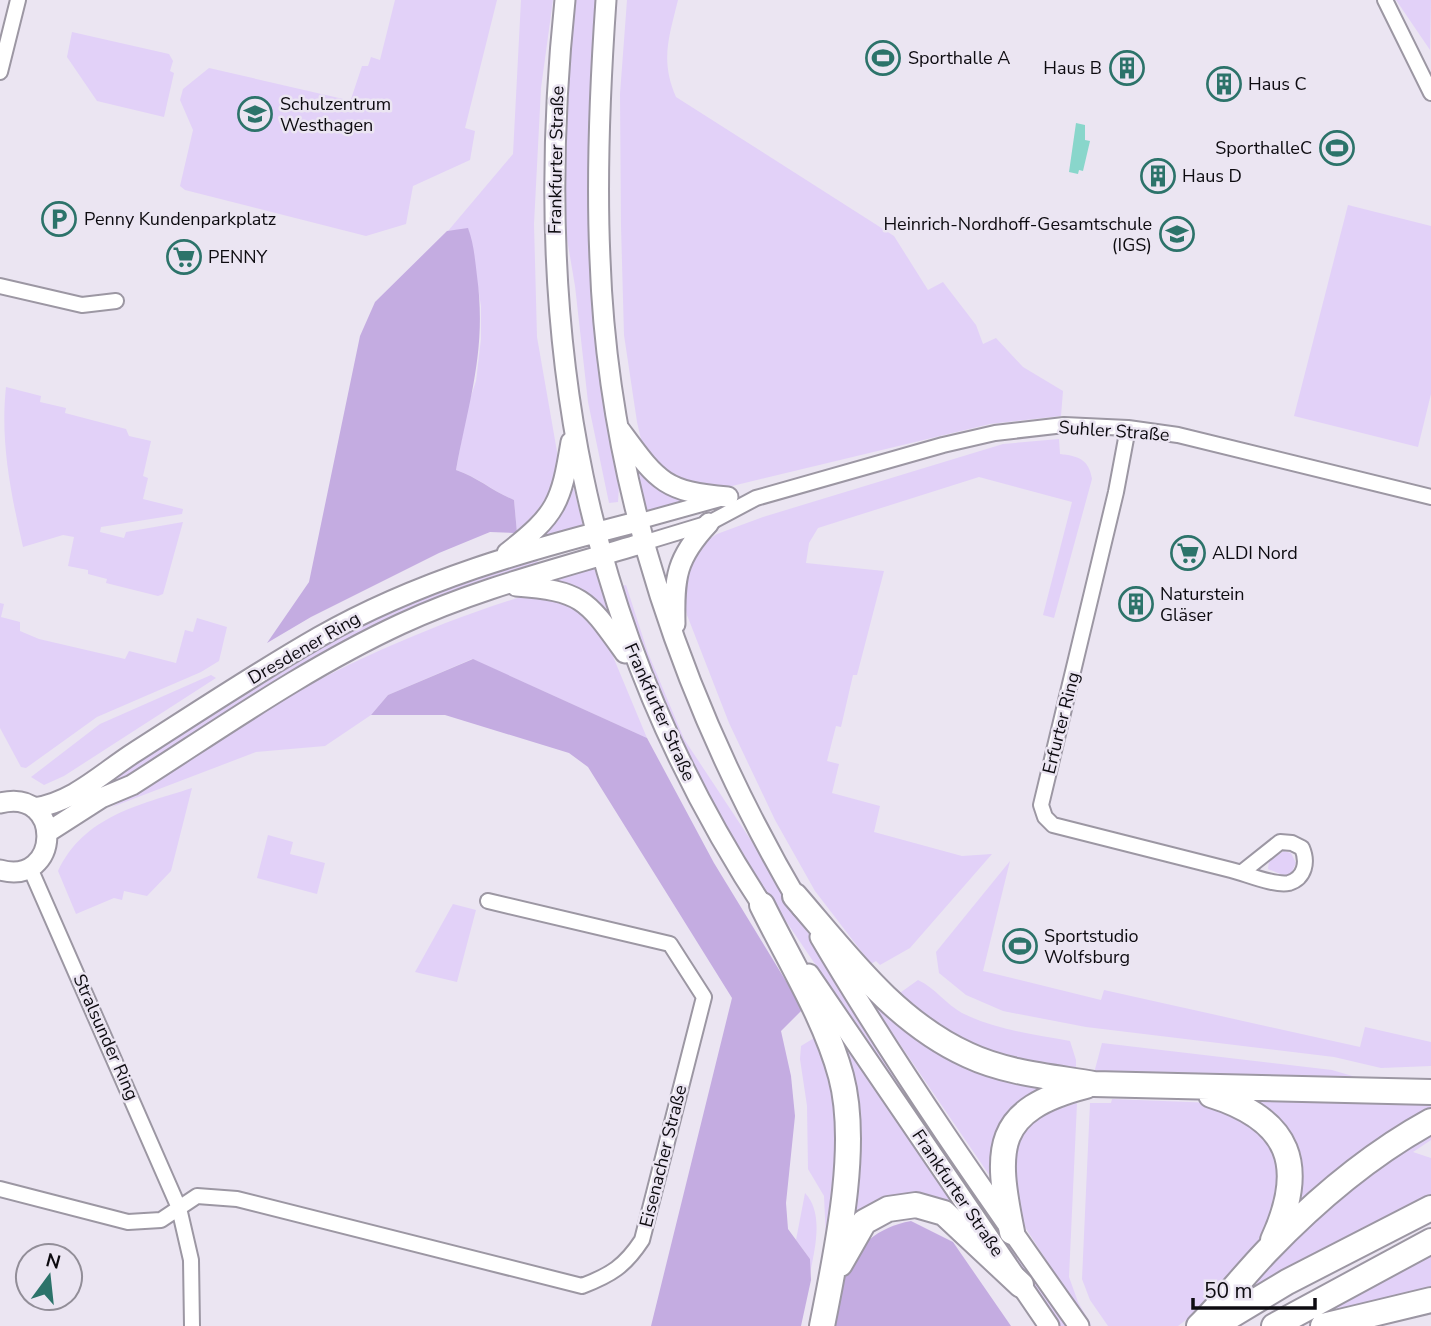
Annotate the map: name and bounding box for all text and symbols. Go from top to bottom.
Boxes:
sports icon: Sporthalle A [864,39,902,77]
place label: Sporthalle A [908,46,1010,70]
building icon: Haus B [1108,49,1146,87]
place label: Haus B [1043,56,1102,80]
building icon: Haus C [1205,65,1243,103]
place label: Haus C [1248,72,1307,96]
street label: Frankfurter Straße [543,86,569,234]
place label: Schulzentrum Westhagen [280,92,391,137]
school or university icon: Schulzentrum Westhagen [236,95,274,133]
sports icon: SporthalleC [1318,129,1356,167]
place label: SporthalleC [1215,136,1312,160]
building icon: Haus D [1139,157,1177,195]
place label: Haus D [1182,164,1242,188]
parking icon: Penny Kundenparkplatz [40,200,78,238]
place label: Penny Kundenparkplatz [84,207,276,231]
place label: Heinrich-Nordhoff-Gesamtschule (IGS) [883,212,1152,257]
school or university icon: Heinrich-Nordhoff-Gesamtschule (IGS) [1158,215,1196,253]
supermarket icon: PENNY [165,238,203,276]
place label: PENNY [208,245,268,269]
street label: Suhler Straße [1058,415,1170,447]
supermarket icon: ALDI Nord [1169,534,1207,572]
place label: ALDI Nord [1212,541,1298,565]
place label: Naturstein Gläser [1160,582,1244,627]
building icon: Naturstein Gläser [1117,585,1155,623]
street label: Dresdener Ring [244,606,364,690]
street label: Frankfurter Straße [619,639,701,785]
street label: Erfurter Ring [1037,670,1085,776]
place label: Sportstudio Wolfsburg [1044,924,1138,969]
sports icon: Sportstudio Wolfsburg [1001,927,1039,965]
street label: Stralsunder Ring [67,970,145,1104]
street label: Eisenacher Straße [634,1082,692,1230]
street label: Frankfurter Straße [907,1125,1009,1261]
north arrow [14,1242,84,1312]
text: N [43,1247,63,1276]
scale bar [1193,1266,1316,1310]
text: 50 m [1204,1277,1253,1305]

